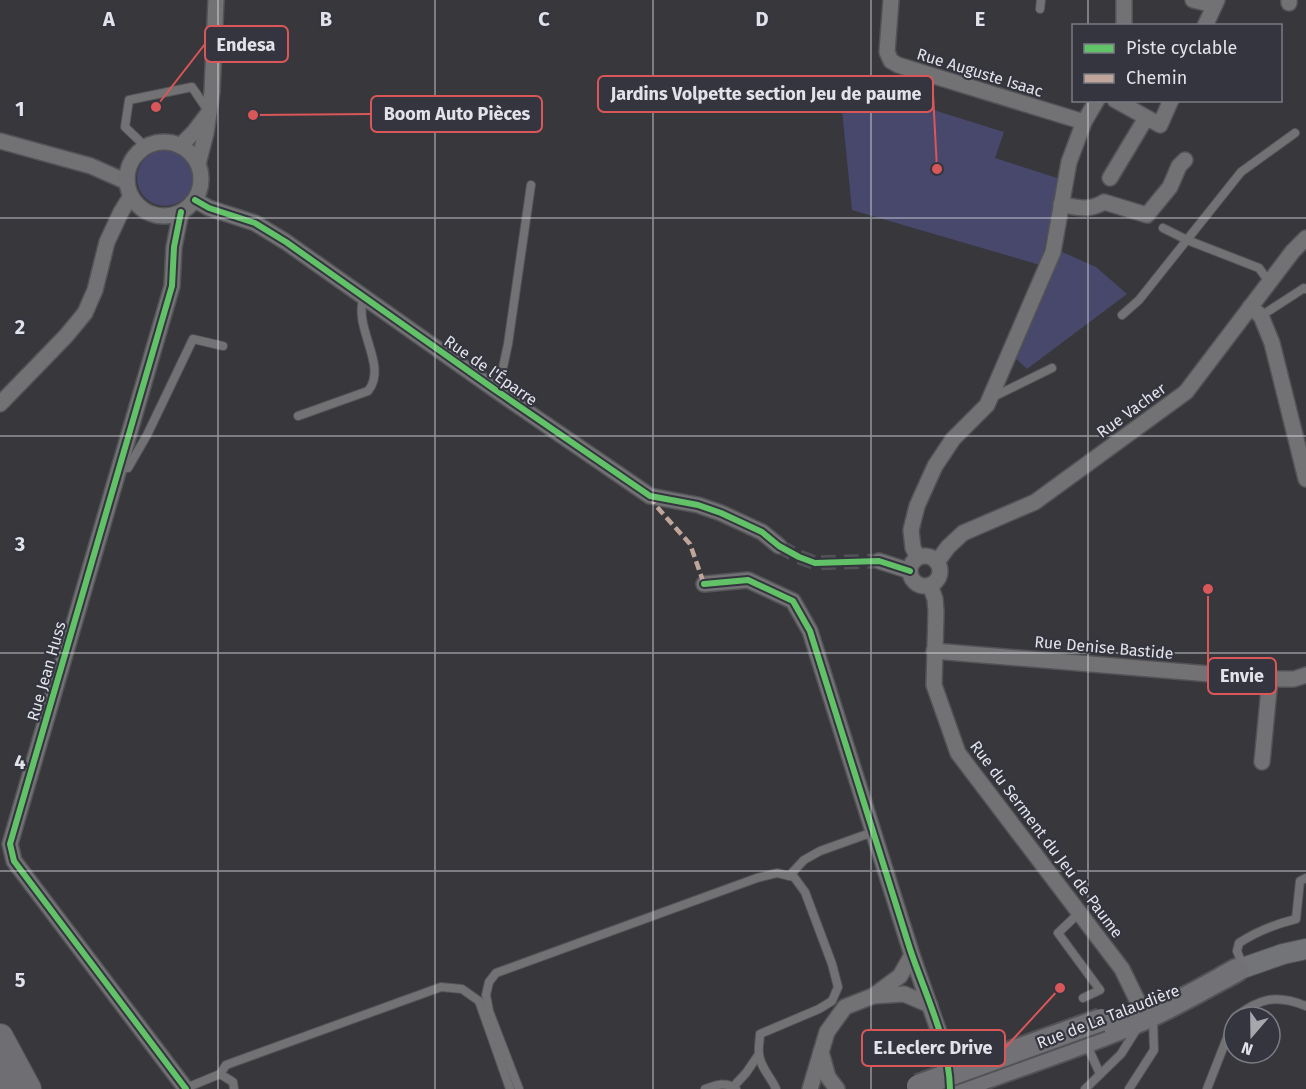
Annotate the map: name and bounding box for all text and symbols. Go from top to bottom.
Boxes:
text: A [102,7,116,31]
text: B [320,7,332,31]
text: C [538,7,550,31]
text: D [755,7,769,31]
text: E [975,7,985,31]
legend [1072,24,1282,102]
callout: Endesa [205,26,288,62]
text: Endesa [217,34,276,56]
text: Piste cyclable [1126,37,1237,59]
street label: Rue Auguste Isaac [914,44,1046,101]
text: Chemin [1126,67,1187,89]
callout: Jardins Volpette section Jeu de paume [598,76,933,112]
text: Jardins Volpette section Jeu de paume [609,83,922,105]
callout: Boom Auto Pièces [371,96,542,132]
text: 1 [15,97,25,121]
text: Boom Auto Pièces [384,103,531,125]
text: 2 [15,315,25,339]
street label: Rue de l'Éparre [440,330,542,410]
street label: Rue Vacher [1093,378,1170,442]
text: 3 [14,532,25,556]
street label: Rue Jean Huss [23,619,70,723]
street label: Rue Denise Bastide [1034,632,1174,663]
callout: Envie [1208,658,1276,694]
text: Envie [1220,665,1264,687]
street label: Rue du Serment du Jeu de Paume [966,737,1127,942]
text: 4 [14,750,26,774]
text: 5 [15,968,26,992]
street label: Rue de La Talaudière [1034,981,1182,1052]
north arrow [1222,1005,1282,1065]
callout: E.Leclerc Drive [862,1030,1005,1066]
text: E.Leclerc Drive [874,1037,993,1059]
text: N [1239,1038,1255,1059]

